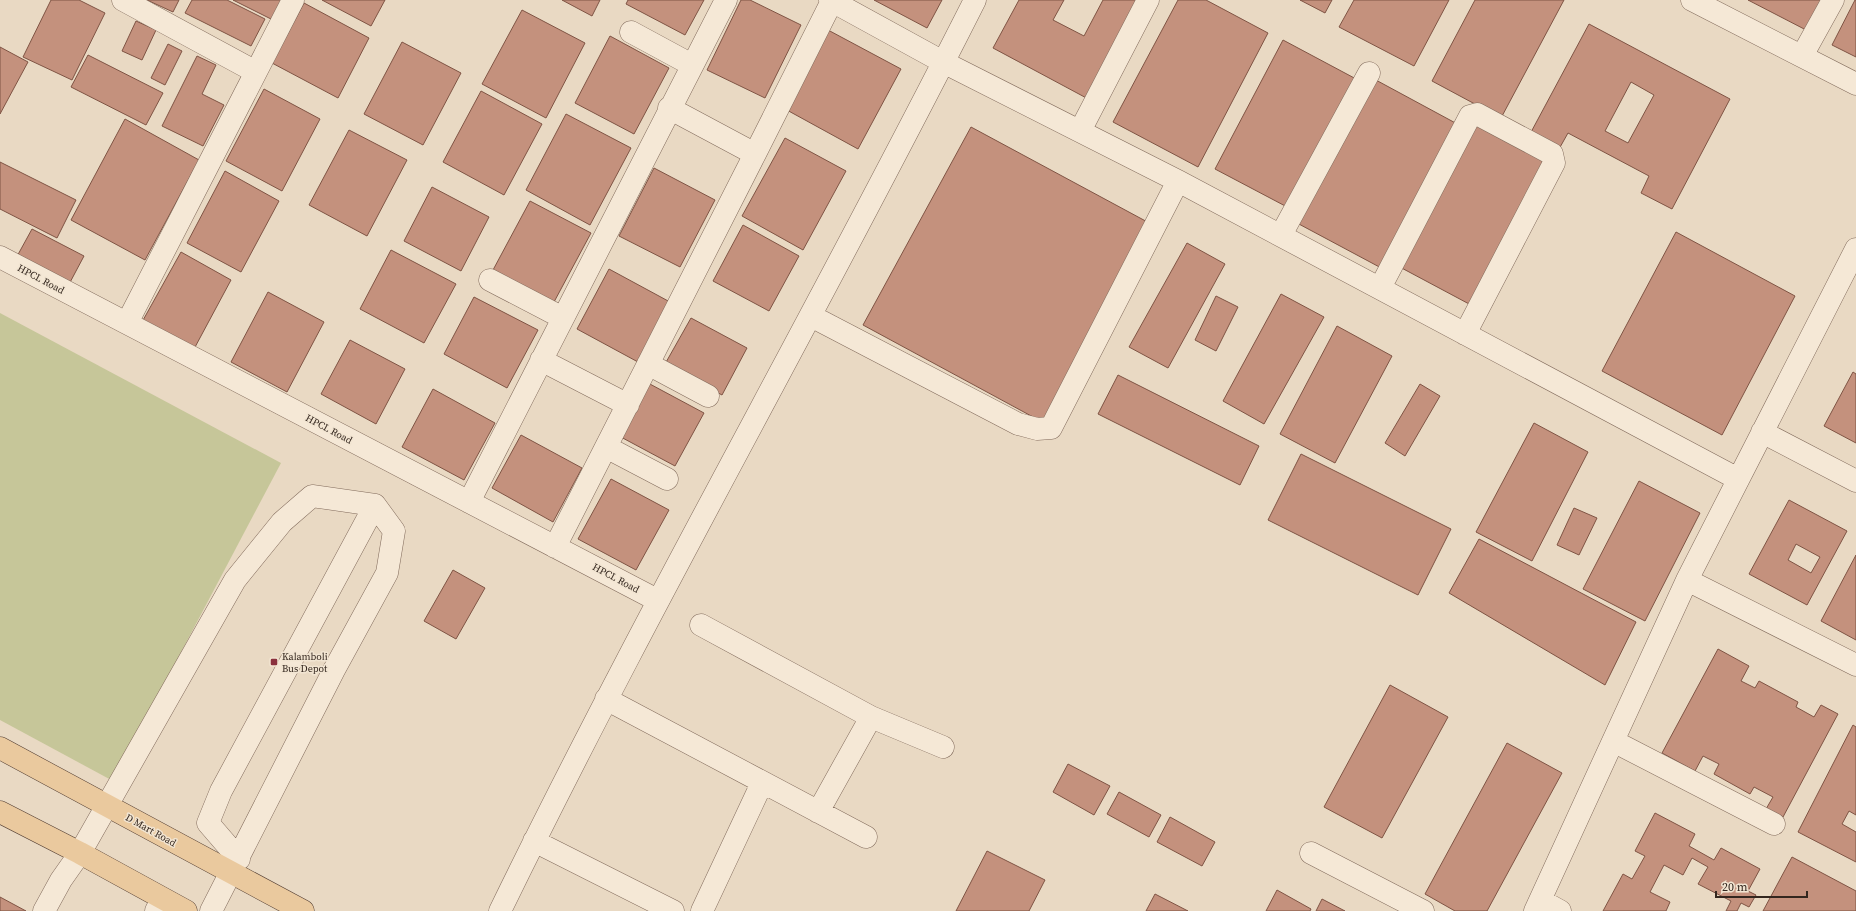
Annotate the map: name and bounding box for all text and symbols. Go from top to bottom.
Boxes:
street label: HPCL Road [15,261,67,297]
street label: HPCL Road [303,411,355,447]
street label: HPCL Road [590,560,642,596]
place label: Kalamboli Bus Depot [282,650,328,675]
marker: Kalamboli Bus Depot [269,657,279,667]
street label: D Mart Road [123,811,179,849]
scale bar [1716,873,1807,899]
text: 20 m [1722,879,1748,895]

